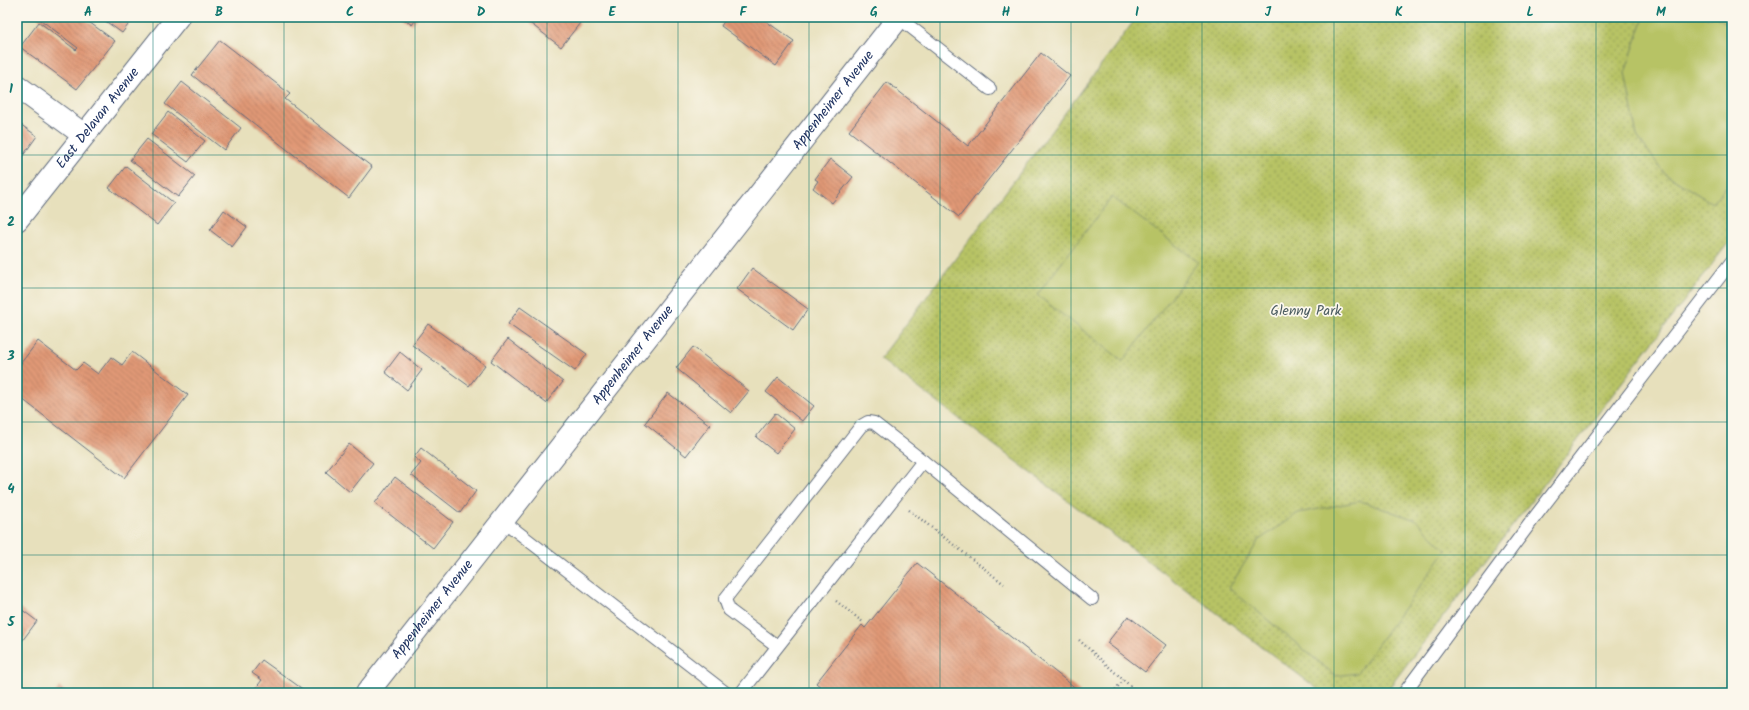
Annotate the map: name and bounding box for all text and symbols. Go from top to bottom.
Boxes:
text: A [84,2,92,23]
text: B [215,2,223,23]
text: C [346,2,354,23]
text: D [477,2,486,23]
text: E [608,2,616,23]
text: F [739,2,747,23]
text: G [870,2,878,23]
text: H [1002,2,1011,23]
text: I [1135,2,1139,23]
text: J [1265,2,1272,23]
text: K [1395,2,1403,23]
text: L [1526,2,1534,23]
text: M [1656,2,1666,23]
street label: Appenheimer Avenue [787,45,880,155]
street label: East Delavan Avenue [51,62,145,174]
text: 1 [9,79,13,100]
text: 2 [7,212,15,233]
street label: Appenheimer Avenue [587,300,680,410]
park label: Glenny Park [1271,300,1342,322]
text: 3 [6,346,15,367]
text: 4 [7,479,15,500]
street label: Appenheimer Avenue [386,554,479,664]
text: 5 [7,612,16,633]

